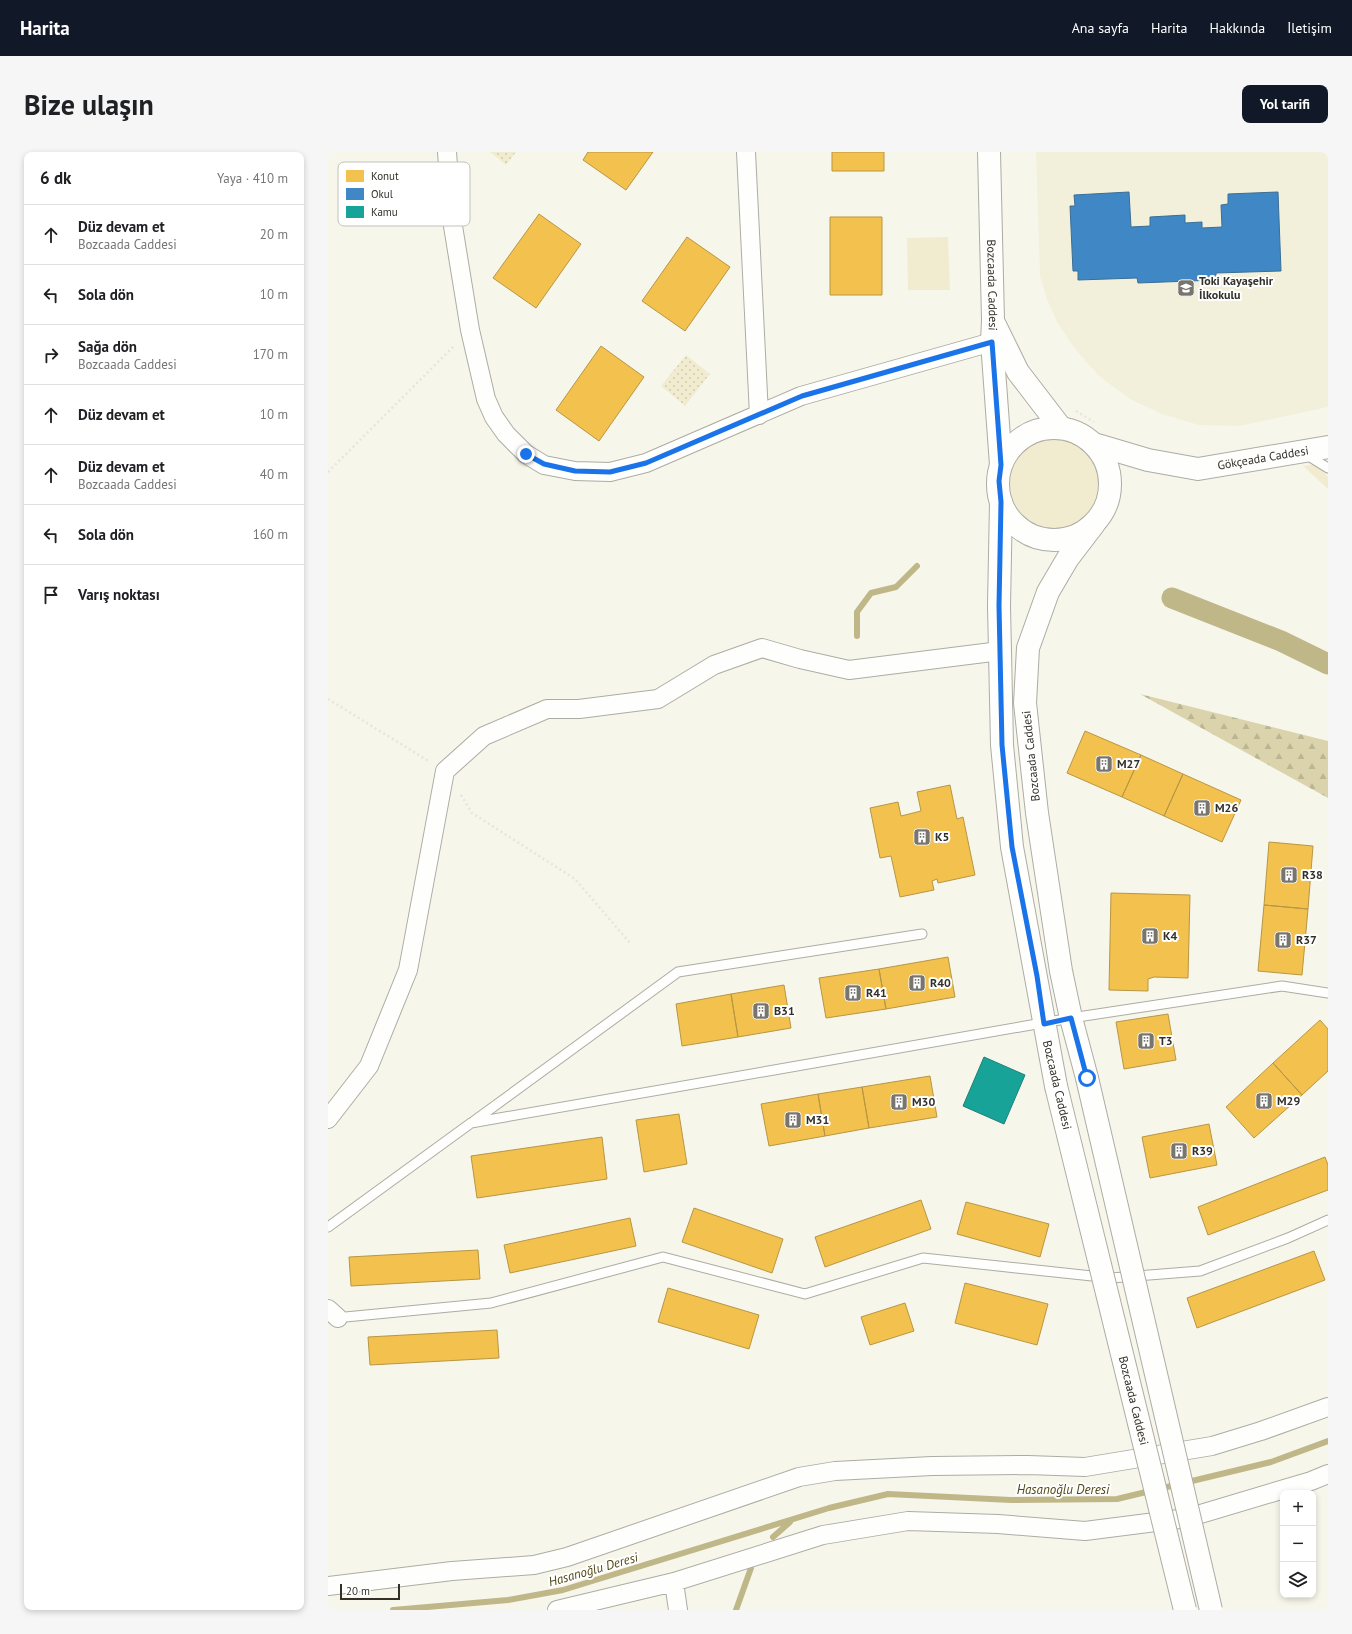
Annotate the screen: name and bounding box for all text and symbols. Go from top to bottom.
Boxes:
text: Harita [20,16,70,40]
text: Ana sayfa [1072,19,1129,37]
text: Harita [1151,19,1188,37]
text: Hakkında [1210,19,1265,37]
text: İletişim [1287,19,1332,37]
button: Yol tarifi [1242,85,1328,123]
text: Bize ulaşın [24,86,154,123]
legend [338,162,470,226]
text: 6 dk [40,167,71,189]
text: Konut [371,169,399,183]
text: Yaya · 410 m [217,170,288,187]
text: Okul [371,187,394,201]
text: Kamu [371,205,398,219]
text: Düz devam et [78,217,165,236]
icon: ahead [40,224,62,246]
text: 20 m [260,226,288,243]
text: Bozcaada Caddesi [78,236,177,253]
street label: Bozcaada Caddesi [984,239,1001,331]
place label: Toki Kayaşehir İlkokulu [1199,273,1274,302]
school or university icon: Toki Kayaşehir İlkokulu [1176,278,1196,298]
icon: left [40,284,62,306]
text: Sola dön [78,285,134,304]
text: 10 m [260,286,288,303]
text: Sağa dön [78,337,137,356]
icon: right [40,344,62,366]
text: 170 m [253,346,288,363]
text: Bozcaada Caddesi [78,356,177,373]
icon: ahead [40,404,62,426]
text: Düz devam et [78,405,165,424]
text: 10 m [260,406,288,423]
street label: Gökçeada Caddesi [1216,442,1310,473]
route end [517,445,535,463]
text: Düz devam et [78,457,165,476]
icon: ahead [40,464,62,486]
text: 40 m [260,466,288,483]
text: Bozcaada Caddesi [78,476,177,493]
icon: left [40,524,62,546]
text: Sola dön [78,525,134,544]
text: 160 m [253,526,288,543]
icon: arrive [40,584,62,606]
text: Varış noktası [78,585,160,604]
street label: Bozcaada Caddesi [1018,710,1043,802]
building icon: M27 [1094,754,1114,774]
place label: M27 [1117,756,1140,771]
building icon: M26 [1192,798,1212,818]
place label: M26 [1215,800,1238,815]
building icon: K5 [912,827,932,847]
place label: K5 [935,829,949,844]
building icon: R38 [1279,865,1299,885]
place label: R38 [1302,867,1323,882]
building icon: K4 [1140,926,1160,946]
place label: K4 [1163,928,1177,943]
building icon: R37 [1273,930,1293,950]
place label: R37 [1296,932,1317,947]
building icon: R40 [907,973,927,993]
place label: R40 [930,975,951,990]
building icon: R41 [843,983,863,1003]
place label: R41 [866,985,887,1000]
building icon: B31 [751,1001,771,1021]
place label: B31 [774,1003,795,1018]
building icon: T3 [1136,1031,1156,1051]
place label: T3 [1159,1033,1173,1048]
street label: Bozcaada Caddesi [1040,1039,1075,1131]
route start [1078,1069,1096,1087]
building icon: M29 [1254,1091,1274,1111]
building icon: M30 [889,1092,909,1112]
place label: M29 [1277,1093,1300,1108]
place label: M30 [912,1094,935,1109]
building icon: M31 [783,1110,803,1130]
place label: M31 [806,1112,829,1127]
building icon: R39 [1169,1141,1189,1161]
place label: R39 [1192,1143,1213,1158]
street label: Bozcaada Caddesi [1116,1354,1152,1447]
water label: Hasanoğlu Deresi [1017,1481,1110,1498]
map controls [1280,1490,1316,1598]
button: + [1280,1490,1316,1526]
button: − [1280,1526,1316,1562]
water label: Hasanoğlu Deresi [546,1548,641,1590]
button: layers [1280,1562,1316,1598]
scale bar [340,1582,400,1601]
text: 20 m [346,1584,370,1598]

